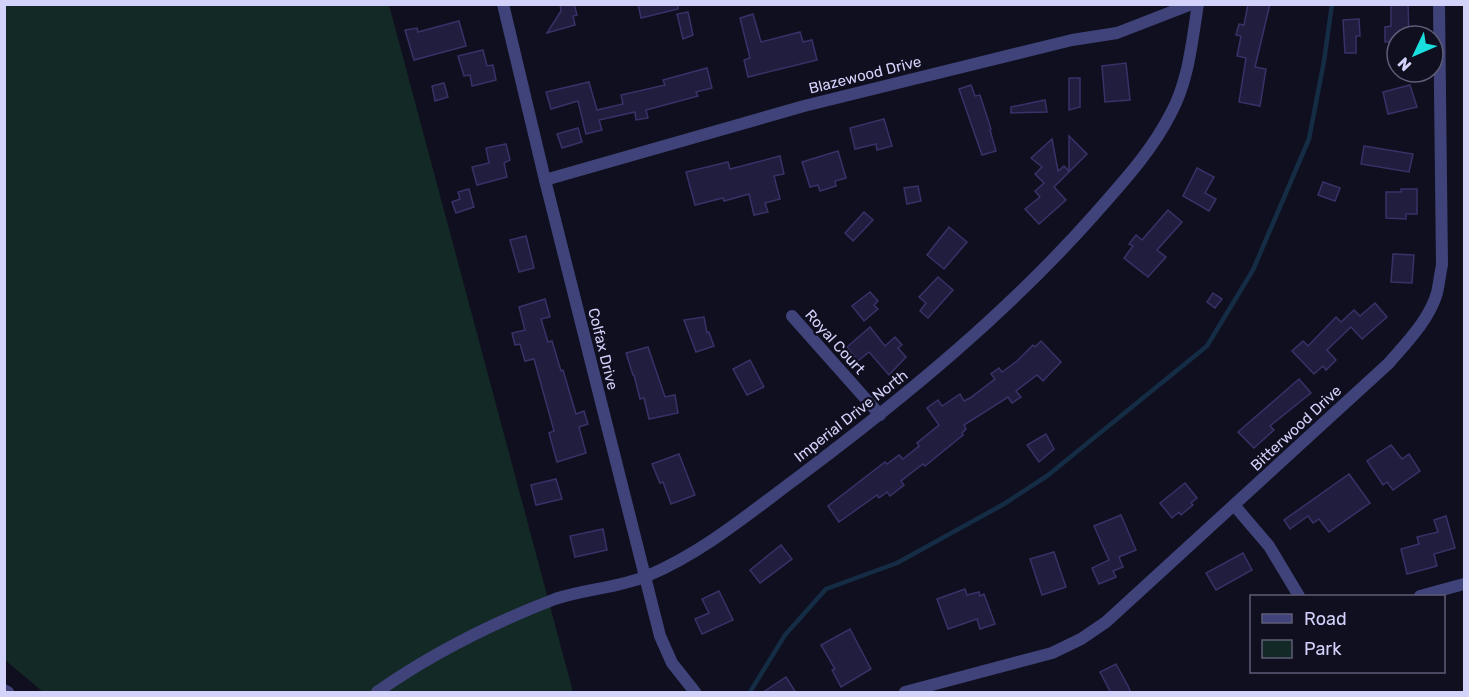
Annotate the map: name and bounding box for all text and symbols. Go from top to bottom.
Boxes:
north arrow [1385,24,1445,84]
street label: Blazewood Drive [807,52,923,98]
text: N [1394,53,1415,75]
street label: Colfax Drive [584,306,622,392]
street label: Royal Court [801,306,869,378]
street label: Imperial Drive North [791,366,911,466]
street label: Bitterwood Drive [1247,381,1345,475]
legend [1250,595,1445,673]
text: Road [1304,608,1347,630]
text: Park [1304,638,1342,660]

